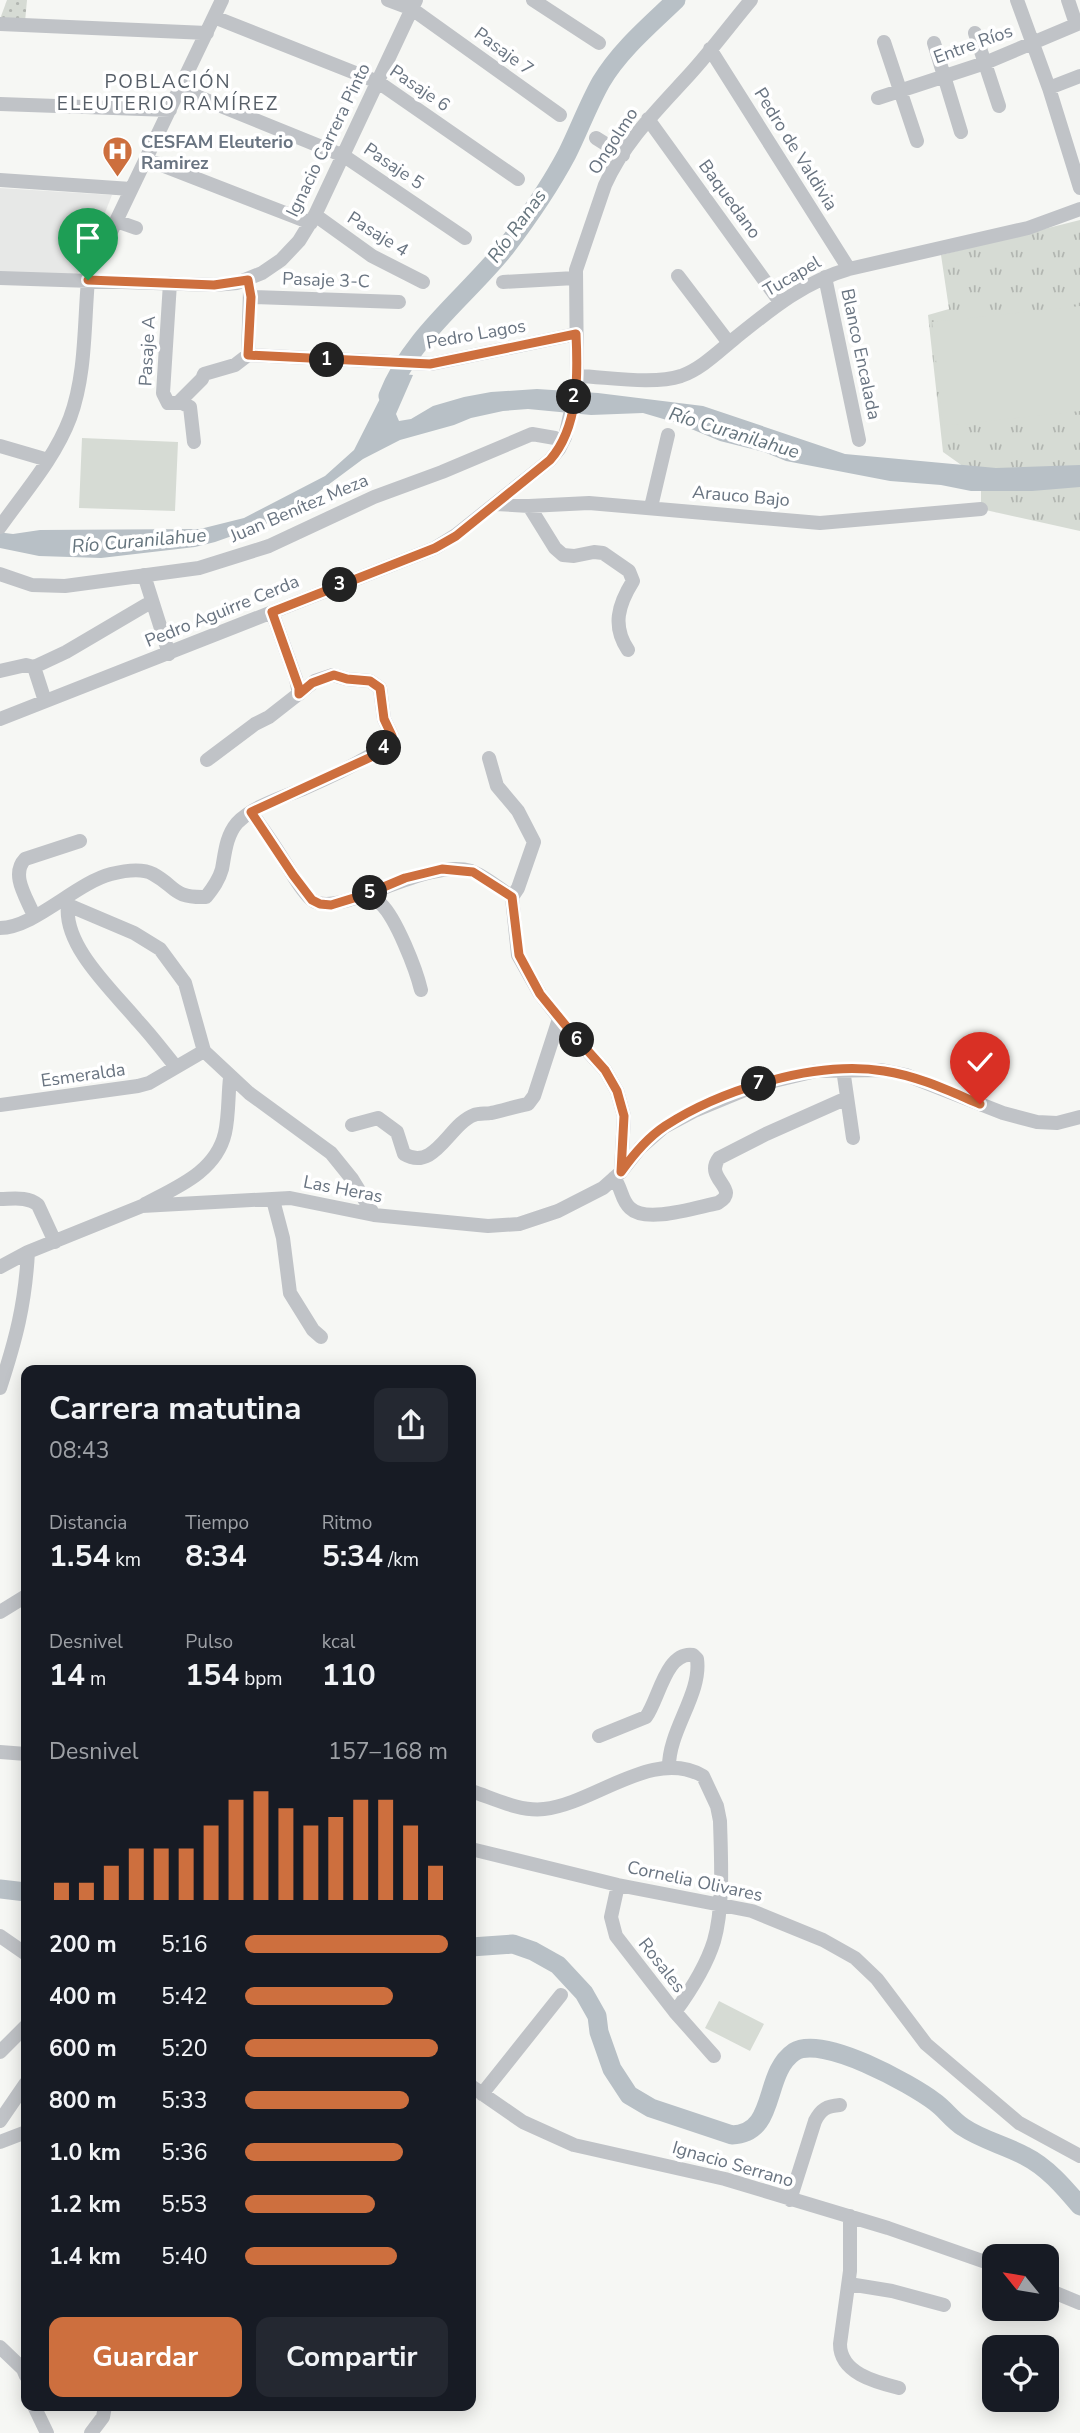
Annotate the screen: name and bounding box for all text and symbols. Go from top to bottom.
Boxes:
street label: Entre Ríos [930,19,1016,69]
street label: Pasaje 7 [469,21,539,81]
street label: Ignacio Carrera Pinto [280,59,376,221]
street label: Pasaje 6 [385,59,455,117]
district label: POBLACIÓN ELEUTERIO RAMÍREZ [57,69,279,117]
street label: Pedro de Valdivia [749,83,843,215]
street label: Ongolmo [582,103,644,179]
place label: CESFAM Eleuterio Ramirez [141,130,293,175]
hospital icon: CESFAM Eleuterio Ramirez [101,135,135,179]
street label: Pasaje 5 [359,137,429,195]
street label: Baquedano [693,155,767,243]
water label: Río Ranas [481,184,553,268]
street label: Pasaje 4 [343,206,413,262]
pin [58,208,118,280]
icon: arrive [69,219,107,257]
street label: Tucapel [759,250,826,302]
street label: Pasaje 3-C [282,266,370,294]
street label: Blanco Encalada [835,286,887,422]
street label: Pedro Lagos [424,313,528,355]
street label: Pasaje A [133,315,161,387]
pin: 1 [310,342,344,378]
text: 1 [321,346,332,372]
pin: 2 [556,380,592,414]
text: 2 [568,383,579,409]
water label: Río Curanilahue [666,401,802,465]
street label: Juan Benítez Meza [225,468,372,548]
street label: Arauco Bajo [691,480,791,512]
water label: Río Curanilahue [71,522,207,560]
pin: 3 [322,568,358,602]
street label: Pedro Aguirre Cerda [141,569,303,653]
text: 3 [334,571,345,597]
pin: 4 [366,730,402,766]
text: 4 [378,734,389,760]
pin: 5 [352,876,388,910]
text: 5 [364,879,375,905]
pin: 6 [560,1023,594,1058]
text: 6 [571,1026,582,1052]
pin [950,1032,1010,1104]
icon: check [961,1043,999,1081]
street label: Esmeralda [39,1057,127,1093]
pin: 7 [742,1066,776,1102]
text: 7 [753,1070,764,1096]
street label: Las Heras [301,1170,385,1208]
text: Carrera matutina [49,1387,301,1430]
button: share [374,1388,448,1462]
text: 08:43 [49,1435,109,1466]
text: Distancia [49,1510,127,1536]
text: Tiempo [185,1510,249,1536]
text: Ritmo [322,1510,372,1536]
text: 1.54 [49,1536,110,1577]
text: 8:34 [185,1536,247,1577]
text: 5:34 [322,1536,383,1577]
text: km [110,1547,141,1573]
text: /km [383,1547,419,1573]
text: Desnivel [49,1629,123,1655]
text: Pulso [185,1629,233,1655]
text: kcal [322,1629,355,1655]
text: 14 [49,1655,85,1696]
text: 154 [185,1655,239,1696]
text: 110 [322,1655,376,1696]
text: m [85,1666,106,1692]
text: bpm [239,1666,283,1692]
text: Desnivel [49,1736,139,1767]
text: 157–168 m [328,1736,448,1767]
street label: Cornelia Olivares [625,1855,765,1907]
text: 200 m [49,1929,117,1960]
text: 5:16 [161,1929,208,1960]
street label: Rosales [633,1933,691,1997]
text: 400 m [49,1981,117,2012]
text: 5:42 [161,1981,208,2012]
text: 600 m [49,2033,117,2064]
text: 5:20 [161,2033,208,2064]
text: 800 m [49,2085,117,2116]
text: 5:33 [161,2085,208,2116]
street label: Ignacio Serrano [669,2135,797,2193]
text: 1.0 km [49,2137,121,2168]
text: 5:36 [161,2137,208,2168]
text: 1.2 km [49,2189,121,2220]
text: 5:53 [161,2189,208,2220]
text: 1.4 km [49,2241,121,2272]
text: 5:40 [161,2241,208,2272]
north arrow [982,2244,1059,2320]
map controls [982,2244,1059,2412]
button: Guardar [49,2317,242,2397]
button: Compartir [256,2317,448,2397]
button: locate [982,2335,1059,2412]

